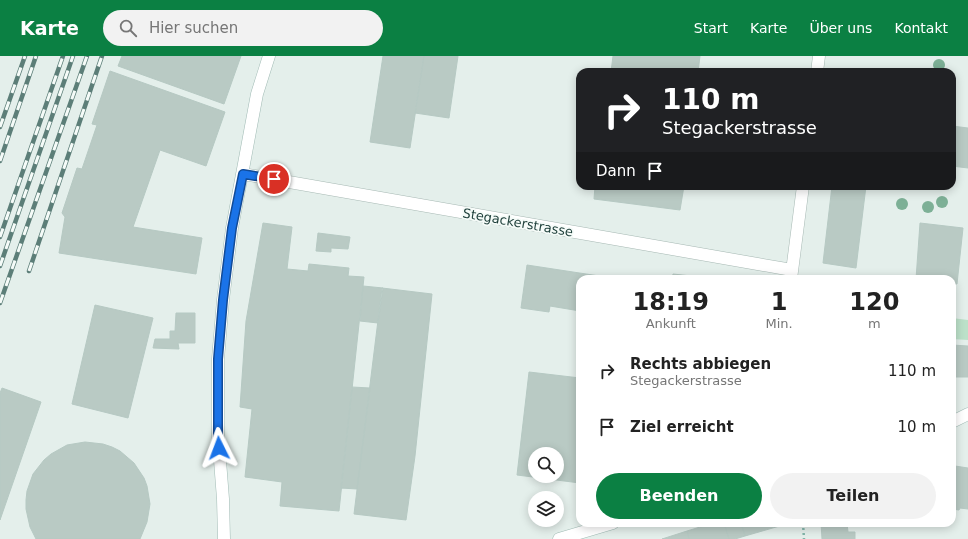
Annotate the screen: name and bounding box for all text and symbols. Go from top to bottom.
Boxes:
search box [103,10,383,46]
text: Karte [20,17,79,39]
icon: search [117,17,139,39]
text: Hier suchen [149,19,238,37]
text: Start [694,20,728,36]
text: Karte [750,20,787,36]
text: Über uns [809,20,872,36]
text: Kontakt [894,20,948,36]
text: 110 m [662,83,759,116]
icon: right [596,84,648,136]
text: Stegackerstrasse [662,117,817,138]
icon: arrive [644,160,666,182]
pin [257,162,291,196]
text: Dann [596,162,636,180]
icon: arrive [263,168,285,190]
street label: Stegackerstrasse [462,205,574,240]
text: 18:19 [633,288,709,316]
text: 1 [771,288,787,316]
text: 120 [849,288,899,316]
text: Ankunft [646,316,696,331]
text: Min. [766,316,793,331]
text: m [868,316,881,331]
text: Rechts abbiegen [630,355,771,373]
icon: right [596,360,618,382]
text: 110 m [888,362,936,380]
text: Stegackerstrasse [630,373,742,388]
icon: arrive [596,416,618,438]
text: Ziel erreicht [630,418,734,436]
text: 10 m [898,418,936,436]
position arrow [198,427,240,469]
map controls [528,447,564,527]
button: search [528,447,564,483]
button: Beenden [596,473,762,519]
button: Teilen [770,473,936,519]
button: layers [528,491,564,527]

